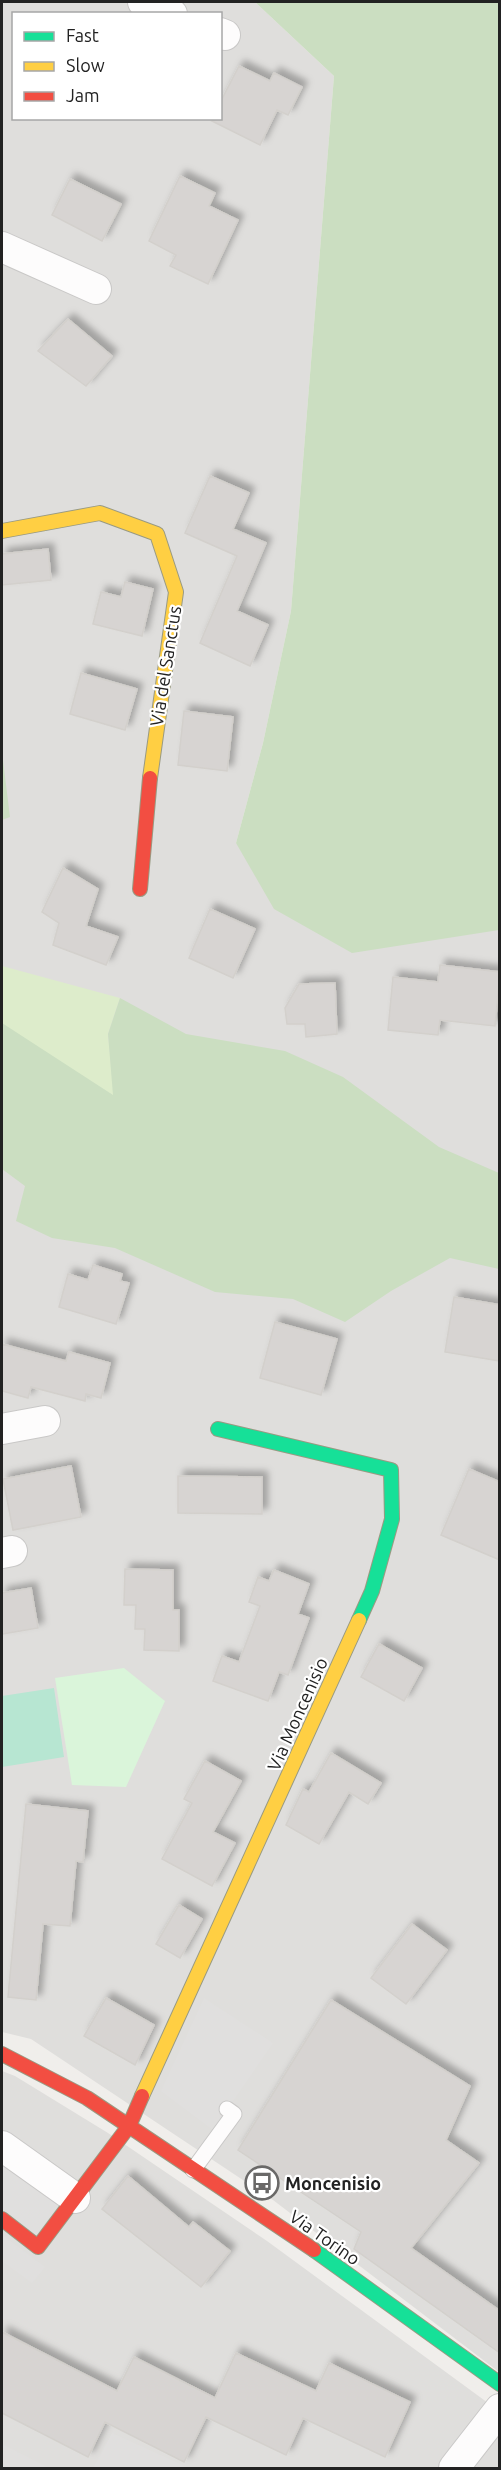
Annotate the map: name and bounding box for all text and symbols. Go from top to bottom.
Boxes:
legend [12,12,222,120]
text: Fast [66,25,99,45]
text: Slow [66,55,105,75]
text: Jam [66,85,100,105]
street label: Via del Sanctus [146,604,184,728]
street label: Via Moncenisio [263,1654,331,1774]
bus stop icon: Moncenisio [244,2165,280,2201]
place label: Moncenisio [285,2173,381,2193]
street label: Via Torino [286,2205,364,2269]

